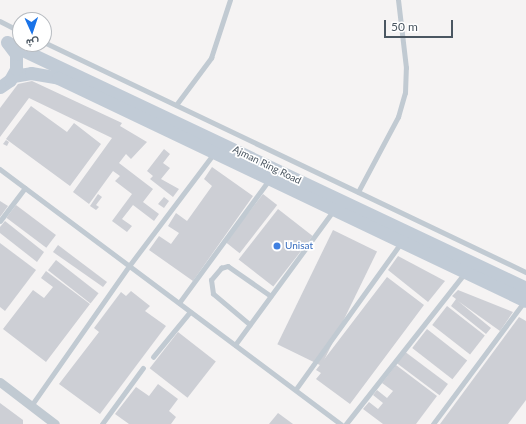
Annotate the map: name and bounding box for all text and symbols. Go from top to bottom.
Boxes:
north arrow [12,12,52,52]
scale bar [386,12,455,38]
text: 50 m [391,19,418,34]
text: ش [26,37,40,50]
street label: Ajman Ring Road [231,143,303,187]
place label: Unisat [285,240,313,252]
marker: Unisat [272,241,282,251]

